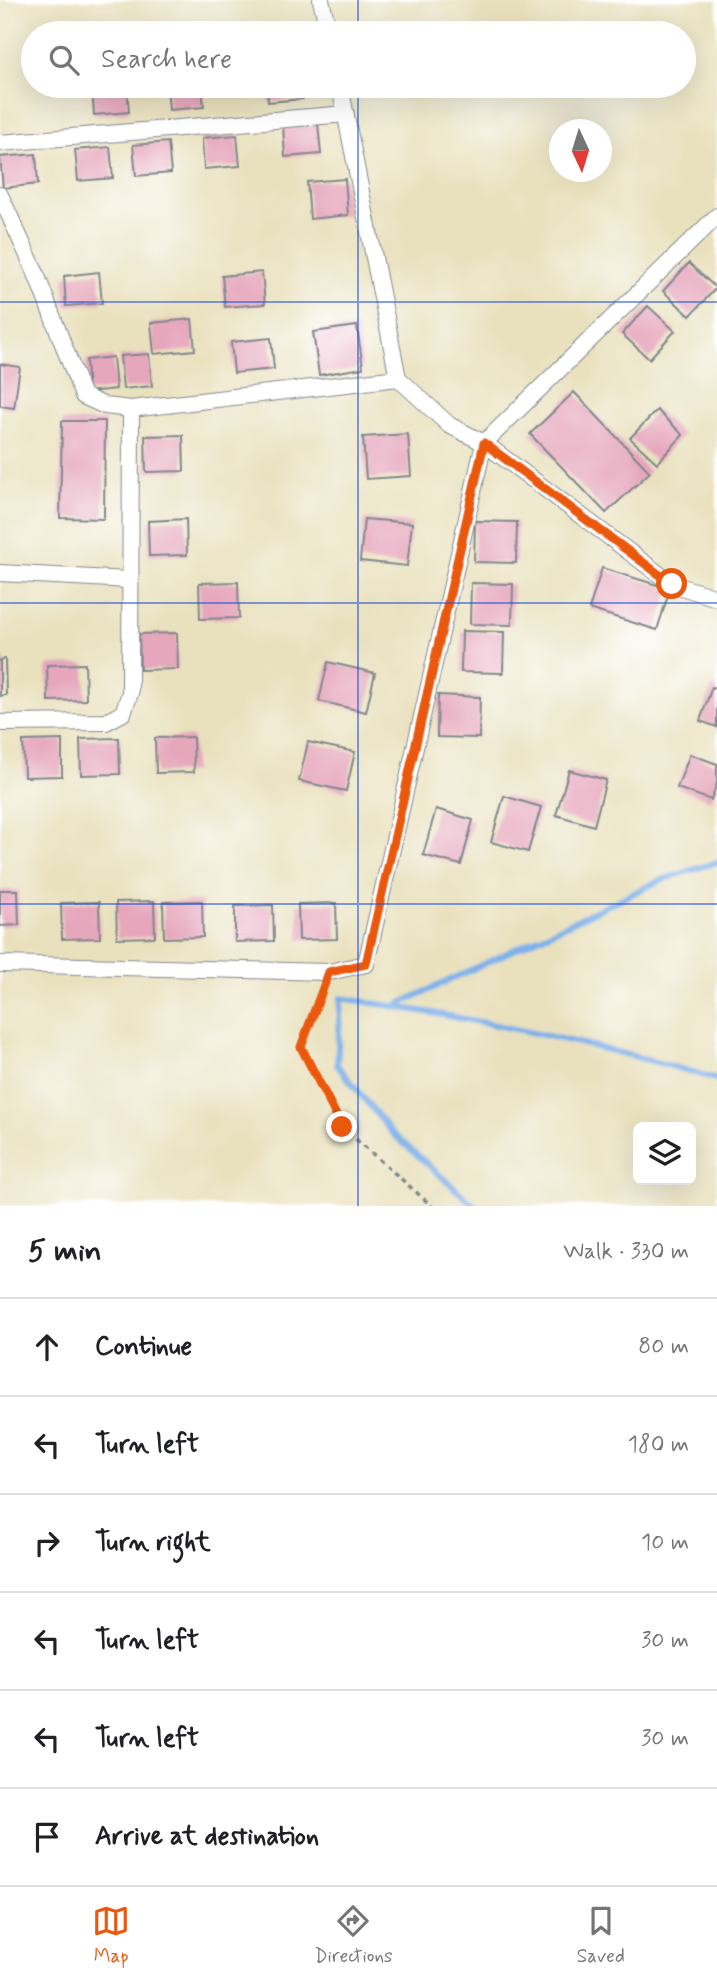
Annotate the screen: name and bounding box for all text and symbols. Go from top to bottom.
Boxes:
search box [21,21,696,98]
icon: search [45,41,83,79]
text: Search here [101,43,232,77]
north arrow [549,119,612,182]
route start [656,568,687,599]
route end [326,1111,357,1142]
map controls [633,1122,696,1185]
button: layers [633,1122,696,1185]
text: 5 min [28,1232,102,1271]
text: Walk · 330 m [563,1237,689,1267]
icon: ahead [28,1328,66,1366]
text: Continue [95,1330,192,1364]
text: 80 m [638,1332,689,1362]
icon: left [28,1426,66,1464]
text: Turn left [95,1428,199,1462]
text: 180 m [628,1430,689,1460]
icon: right [28,1524,66,1562]
text: Turn right [95,1526,211,1560]
text: 10 m [641,1528,689,1558]
icon: left [28,1622,66,1660]
text: Turn left [95,1624,199,1658]
text: 30 m [641,1626,689,1656]
icon: left [28,1720,66,1758]
text: Turn left [95,1722,199,1756]
text: 30 m [641,1724,689,1754]
icon: arrive [28,1818,66,1856]
text: Arrive at destination [95,1820,319,1854]
tab: Map [92,1902,130,1969]
tab: Directions [314,1902,393,1969]
tab: Saved [577,1902,625,1969]

